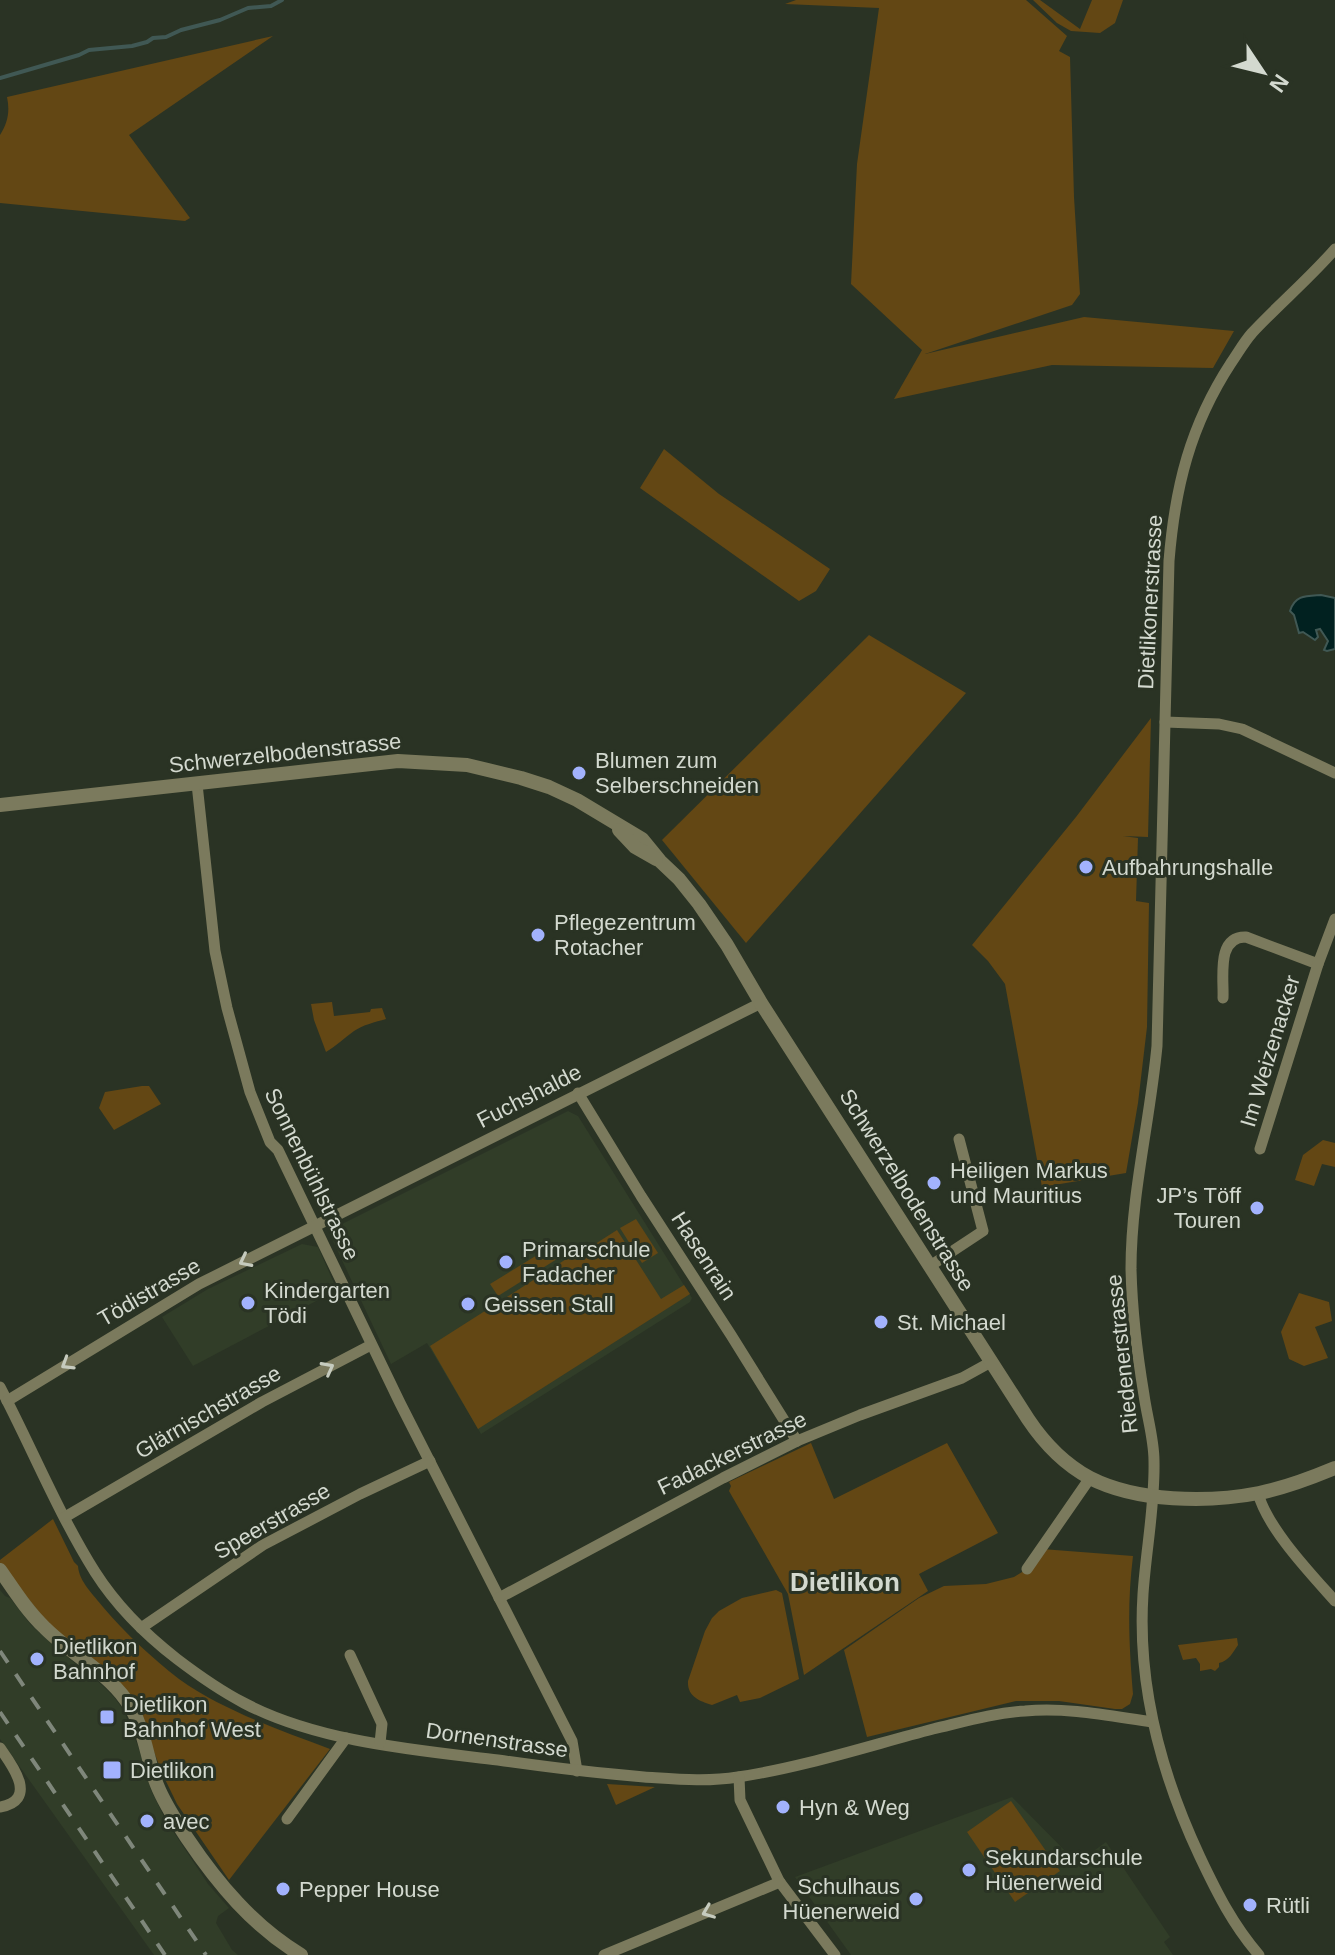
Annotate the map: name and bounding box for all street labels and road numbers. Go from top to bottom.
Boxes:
street label: Dietlikonerstrasse [1133,514,1167,690]
street label: Schwerzelbodenstrasse [168,728,402,778]
street label: Im Weizenacker [1235,972,1305,1130]
street label: Fuchshalde [473,1059,585,1133]
street label: Sonnenbühlstrasse [259,1084,365,1264]
street label: Schwerzelbodenstrasse [835,1084,979,1296]
street label: Hasenrain [666,1207,742,1305]
street label: Tödistrasse [94,1253,204,1331]
street label: Riedenerstrasse [1101,1273,1143,1435]
street label: Glärnischstrasse [131,1360,285,1464]
street label: Fadackerstrasse [653,1406,811,1500]
street label: Speerstrasse [210,1478,334,1564]
street label: Dornenstrasse [424,1718,570,1762]

